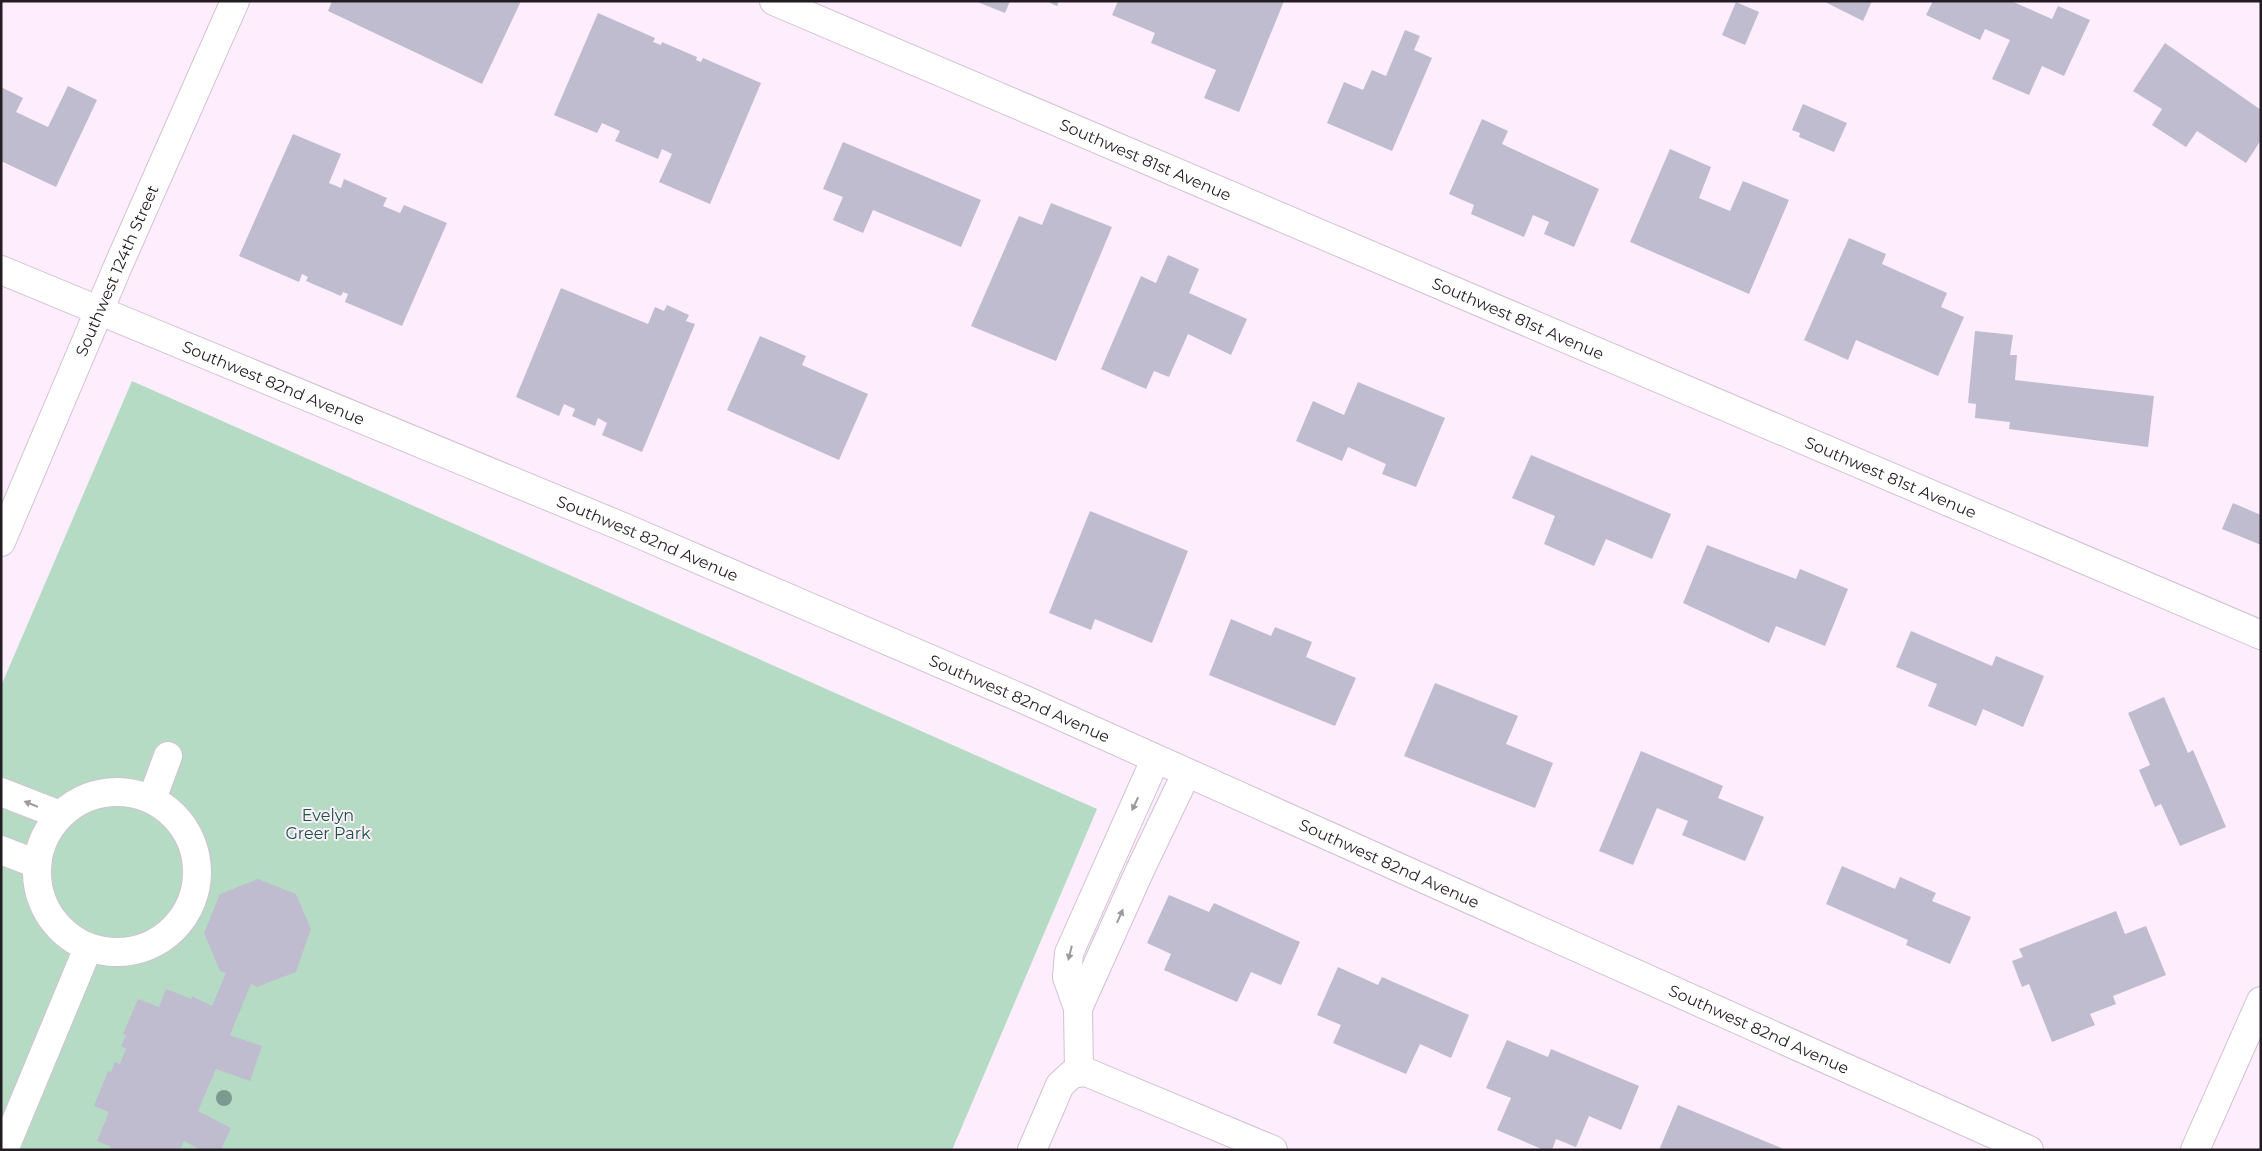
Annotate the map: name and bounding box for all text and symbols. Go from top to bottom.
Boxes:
street label: Southwest 81st Avenue [1057,115,1234,205]
street label: Southwest 124th Street [72,182,163,359]
street label: Southwest 81st Avenue [1429,274,1607,364]
street label: Southwest 82nd Avenue [179,337,367,429]
street label: Southwest 81st Avenue [1802,433,1979,523]
street label: Southwest 82nd Avenue [554,492,741,585]
street label: Southwest 82nd Avenue [926,651,1113,747]
one-way arrow [1131,797,1139,811]
one-way arrow [24,799,38,807]
park label: Evelyn Greer Park [285,806,371,843]
street label: Southwest 82nd Avenue [1296,815,1482,912]
one-way arrow [1116,909,1124,923]
one-way arrow [1066,945,1074,961]
street label: Southwest 82nd Avenue [1666,981,1852,1078]

